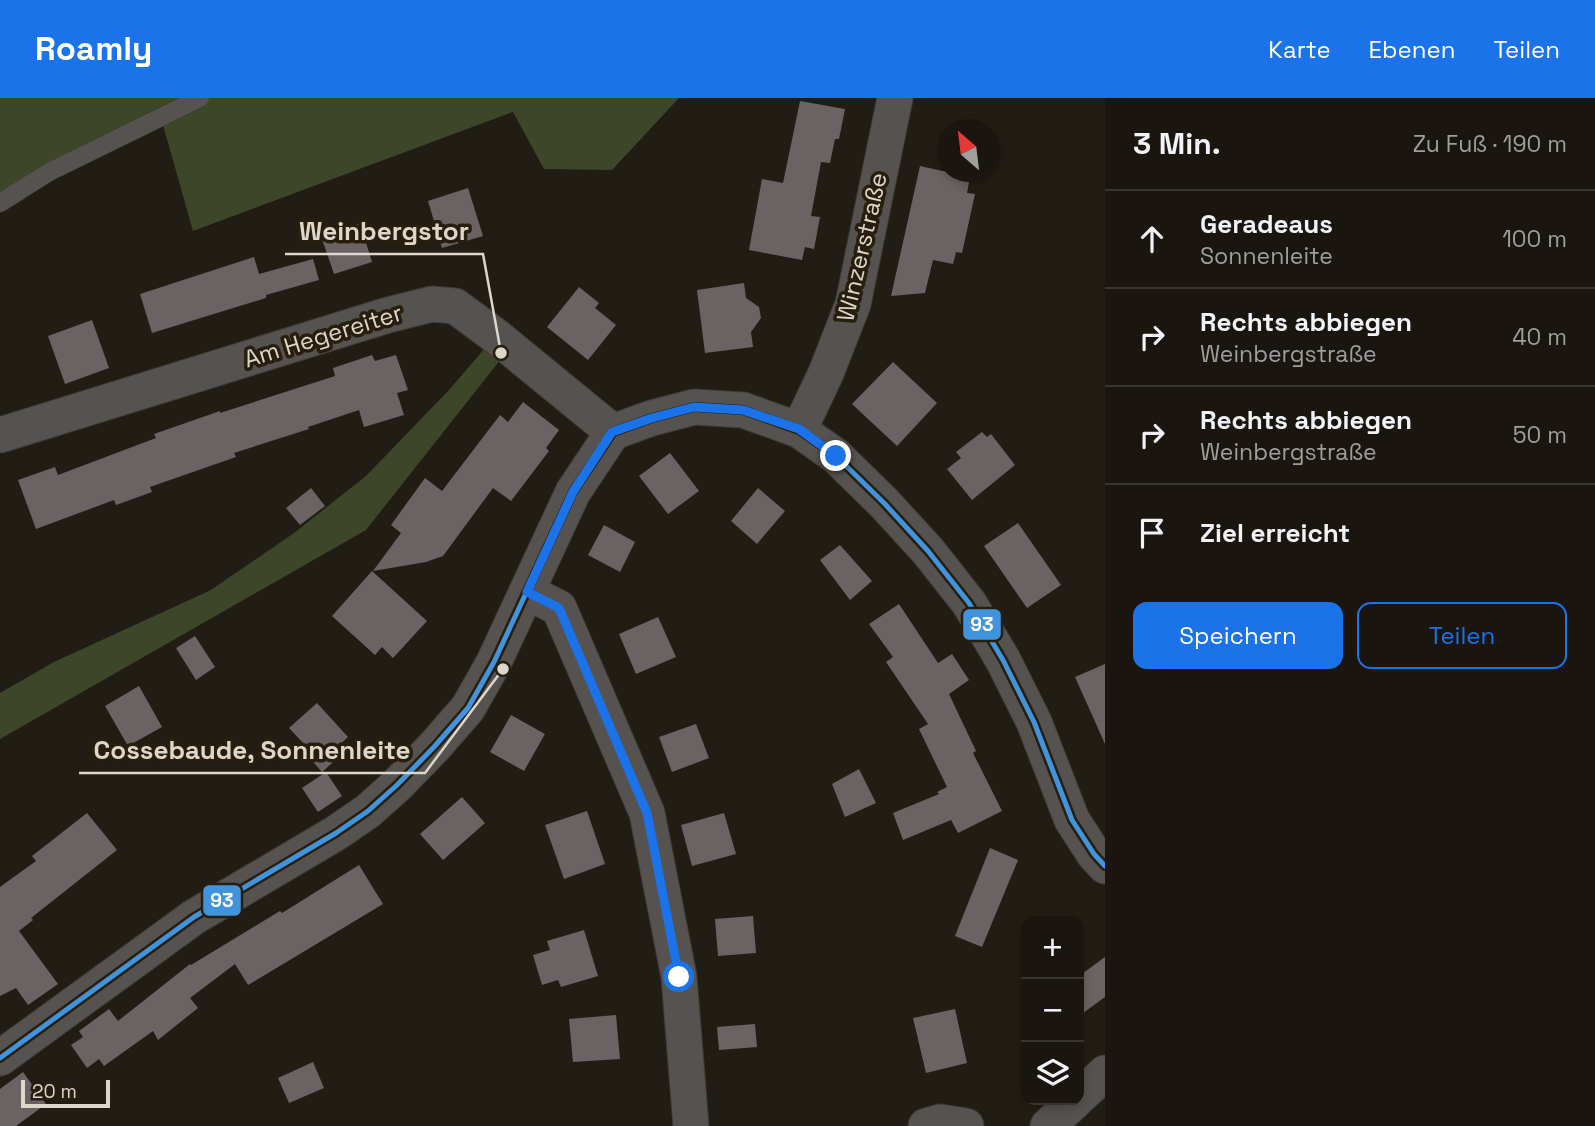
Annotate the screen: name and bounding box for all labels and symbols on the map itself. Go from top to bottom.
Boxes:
north arrow [937,119,1000,182]
street label: Winzerstraße [829,169,894,324]
callout: Weinbergstor [285,207,483,254]
text: Weinbergstor [299,214,469,248]
street label: Am Hegereiter [240,297,406,374]
route end [820,440,851,471]
line badge: 93 [962,608,1002,641]
text: 93 [970,612,994,637]
callout: Cossebaude, Sonnenleite [79,726,425,773]
text: Cossebaude, Sonnenleite [93,733,411,767]
line badge: 93 [202,884,242,917]
text: 93 [210,888,234,913]
route start [663,961,694,992]
scale bar [21,1077,110,1109]

